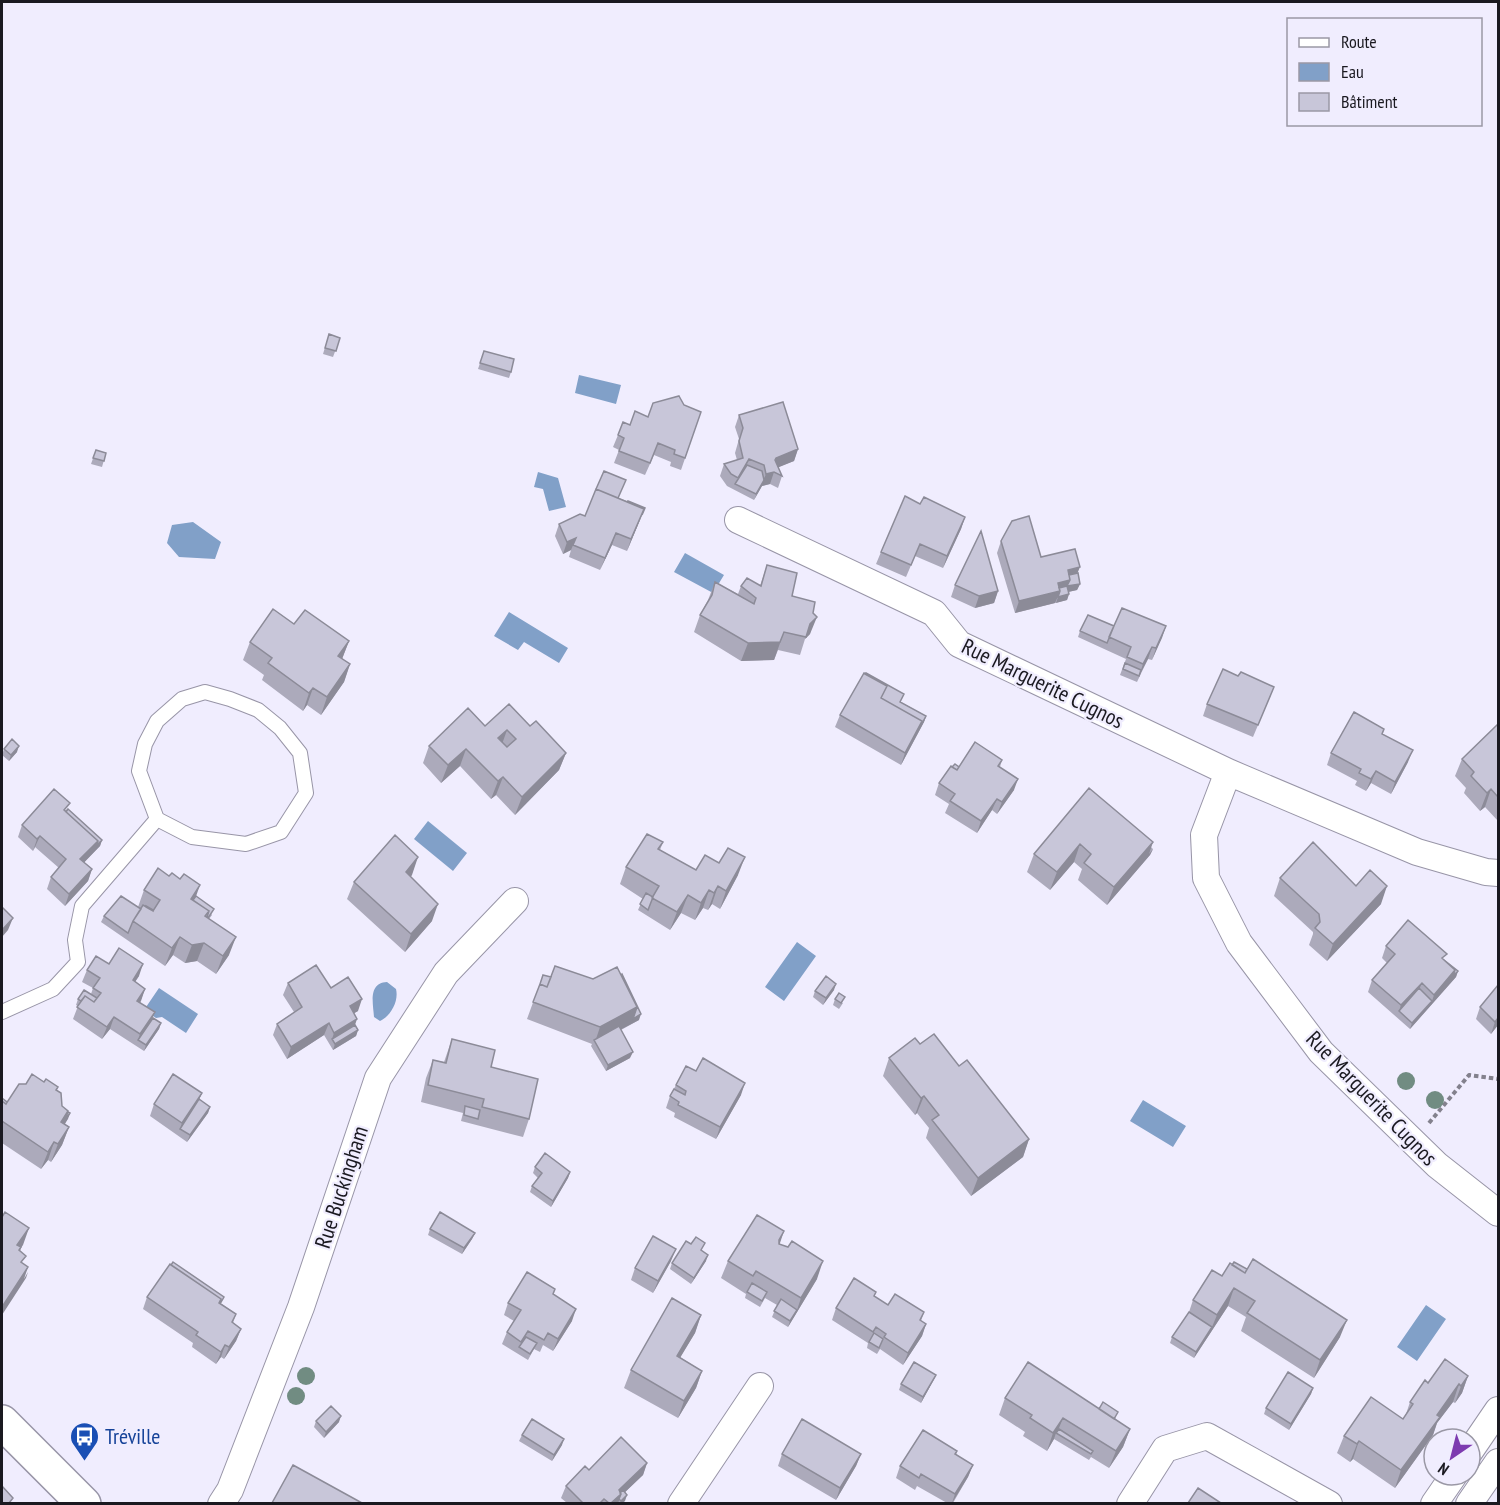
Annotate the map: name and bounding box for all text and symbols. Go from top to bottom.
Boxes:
legend [1287,18,1482,126]
text: Route [1341,30,1377,53]
text: Eau [1341,60,1364,83]
text: Bâtiment [1341,90,1398,113]
street label: Rue Marguerite Cugnos [957,632,1129,734]
street label: Rue Marguerite Cugnos [1301,1025,1443,1171]
street label: Rue Buckingham [308,1122,374,1252]
bus stop icon: Tréville [68,1420,100,1462]
place label: Tréville [105,1422,160,1450]
north arrow [1422,1427,1482,1487]
text: N [1434,1459,1453,1480]

